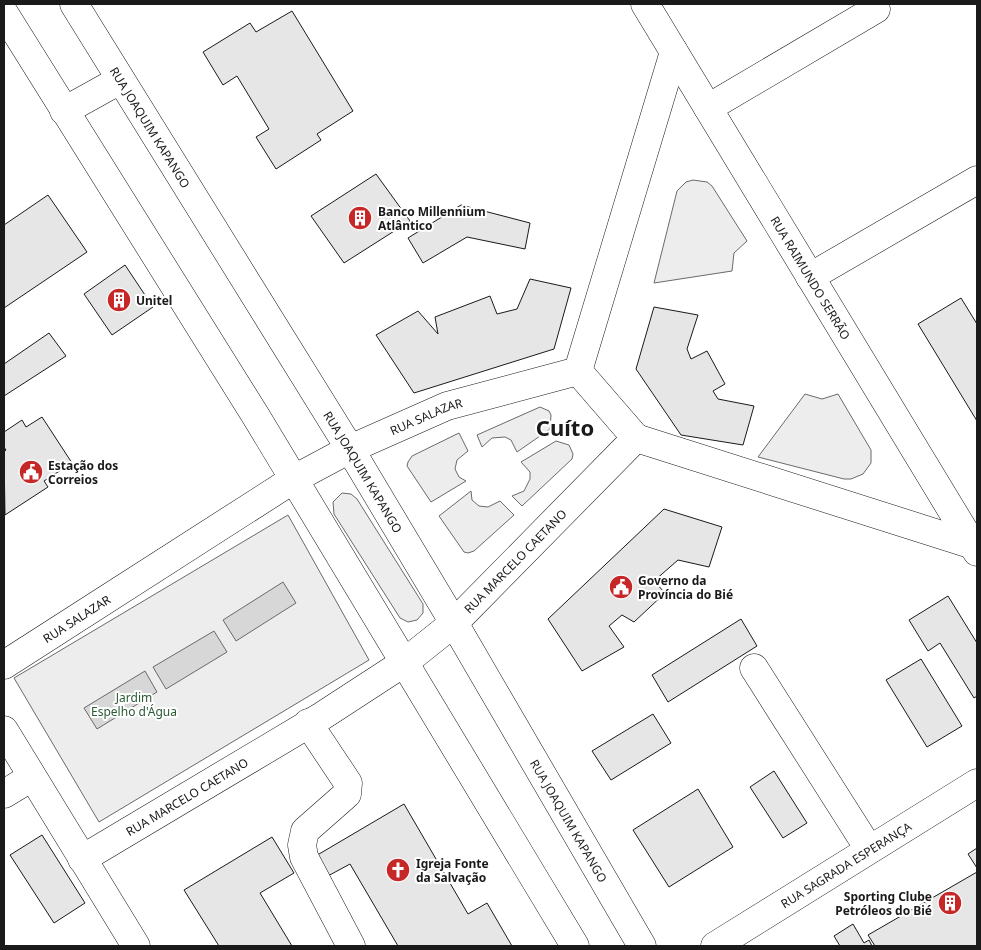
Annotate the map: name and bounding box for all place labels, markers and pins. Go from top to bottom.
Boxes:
place label: Banco Millennium Atlântico [378,203,486,234]
building icon: Banco Millennium Atlântico [347,205,373,231]
building icon: Unitel [106,287,132,313]
place label: Unitel [136,292,172,309]
place label: Estação dos Correios [48,457,118,488]
public building icon: Estação dos Correios [18,459,44,485]
place label: Governo da Província do Bié [638,572,733,603]
public building icon: Governo da Província do Bié [608,574,634,600]
place label: Igreja Fonte da Salvação [416,855,489,886]
church icon: Igreja Fonte da Salvação [385,857,411,883]
place label: Sporting Clube Petróleos do Bié [835,888,932,919]
building icon: Sporting Clube Petróleos do Bié [937,890,963,916]

